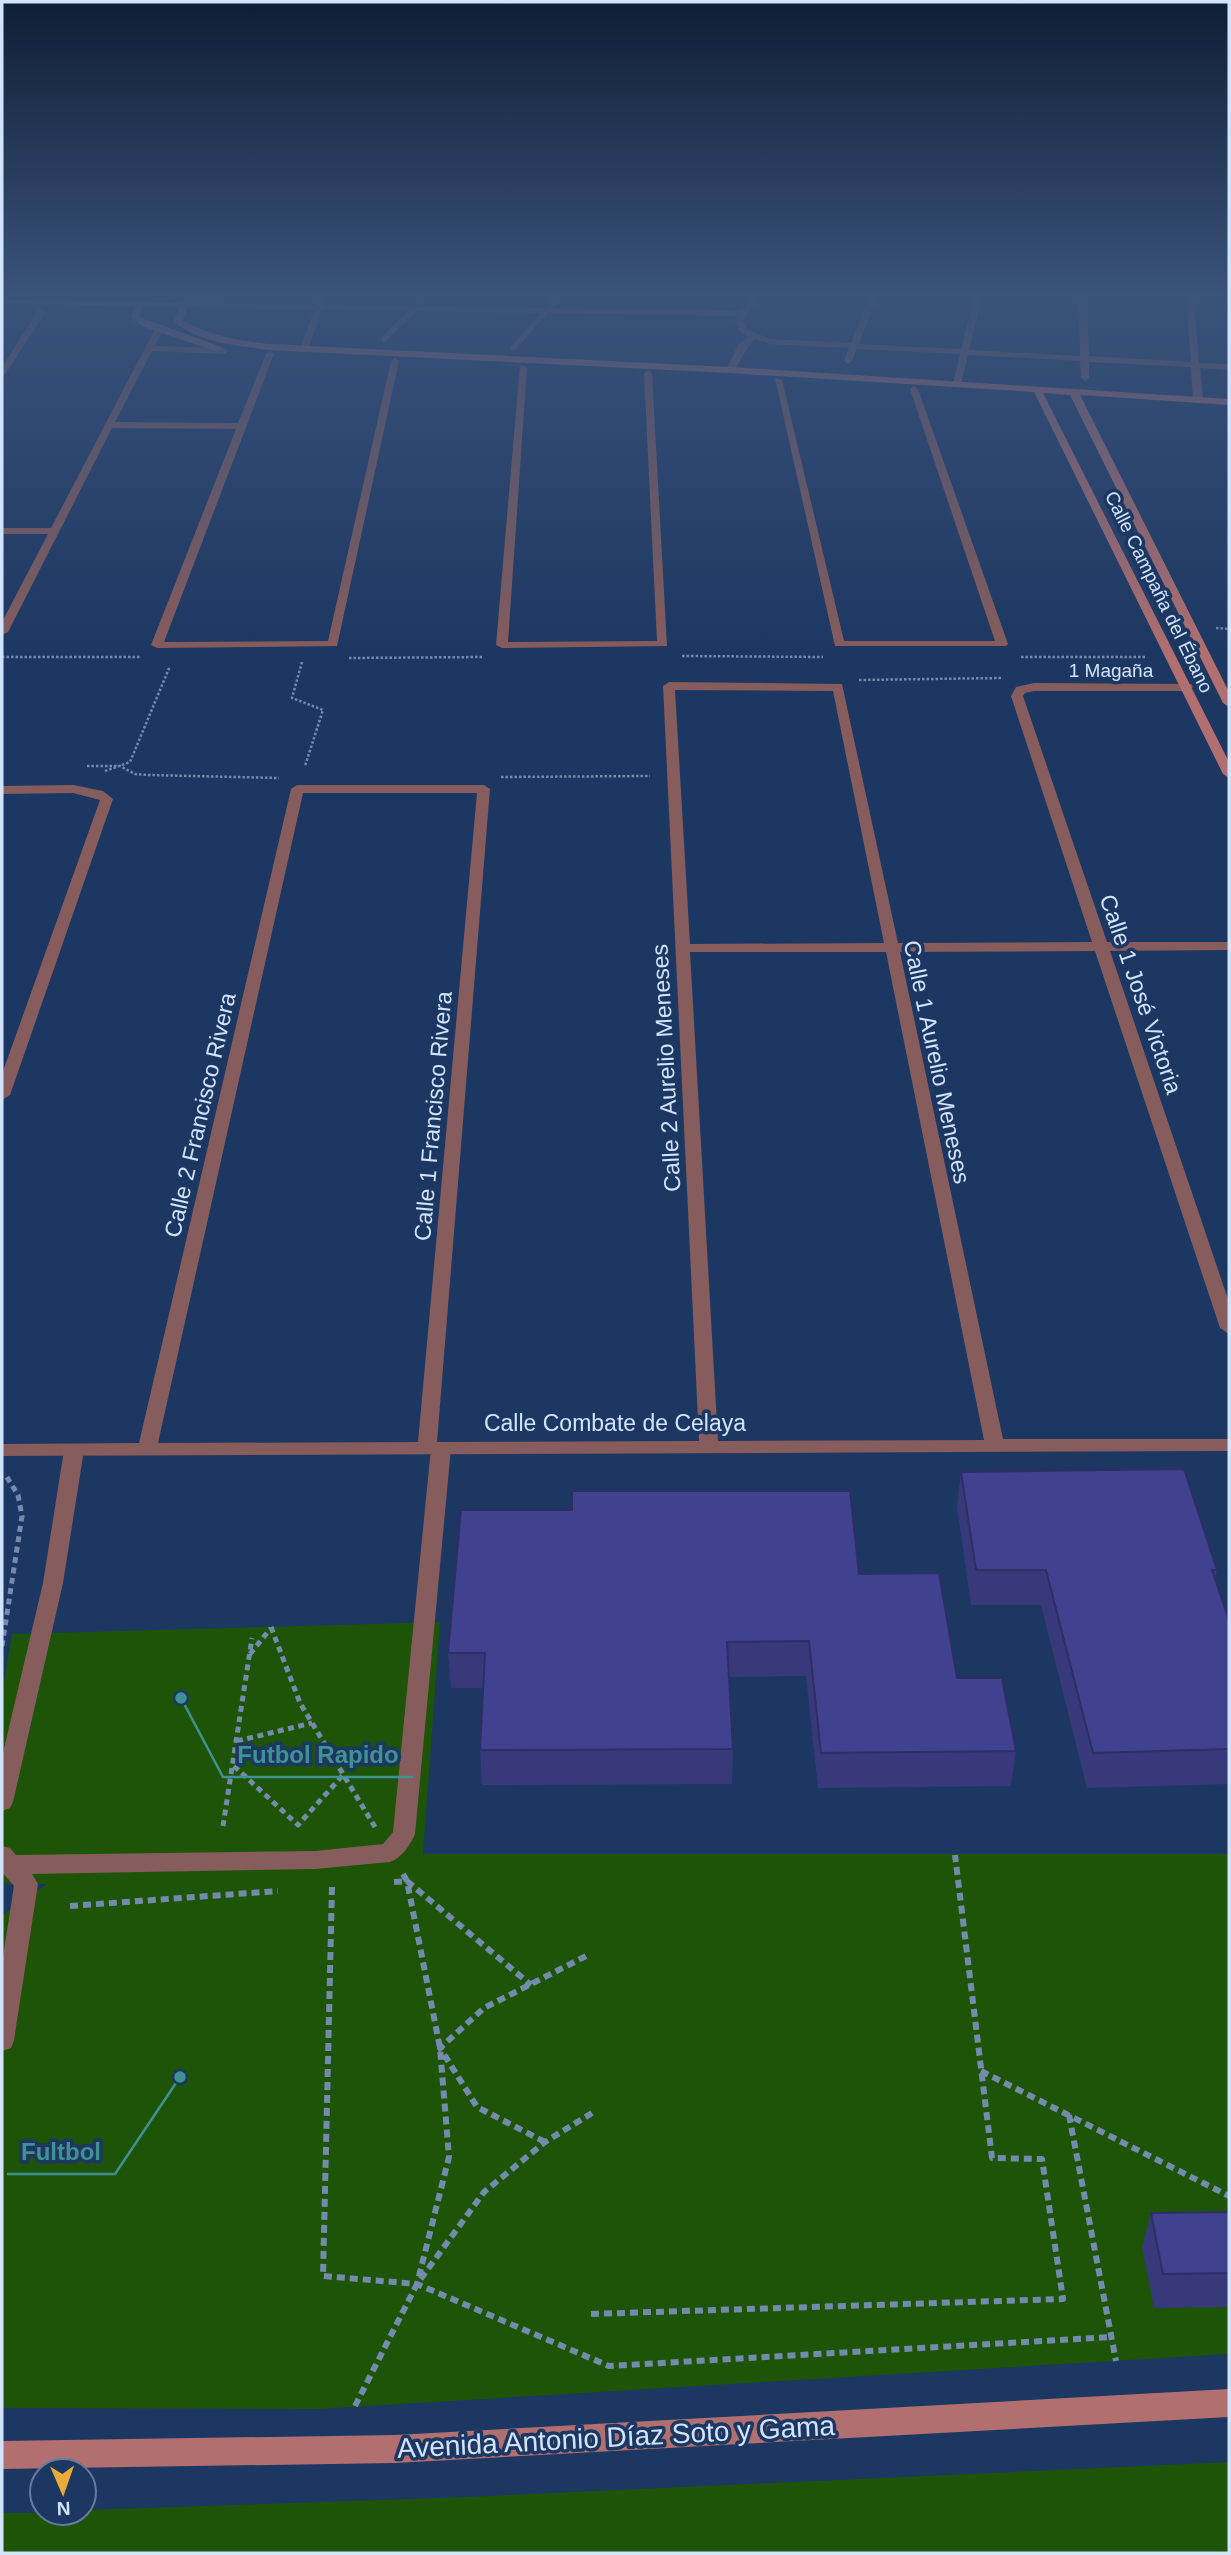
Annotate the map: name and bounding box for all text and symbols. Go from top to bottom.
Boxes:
street label: Calle Campaña del Ébano [1101,488,1217,696]
street label: 1 Magaña [1069,660,1154,681]
street label: Calle 1 José Victoria [1095,891,1187,1097]
street label: Calle 1 Aurelio Meneses [898,938,976,1186]
street label: Calle 2 Aurelio Meneses [647,943,685,1193]
street label: Calle 2 Francisco Rivera [159,990,241,1240]
street label: Calle 1 Francisco Rivera [409,990,457,1242]
street label: Calle Combate de Celaya [484,1410,746,1436]
callout: Futbol Rapido [223,1732,413,1777]
text: Futbol Rapido [237,1741,399,1768]
callout: Fultbol [7,2129,115,2174]
text: Fultbol [21,2138,101,2165]
street label: Avenida Antonio Díaz Soto y Gama [396,2410,836,2464]
north arrow [28,2457,98,2527]
text: N [56,2498,71,2519]

